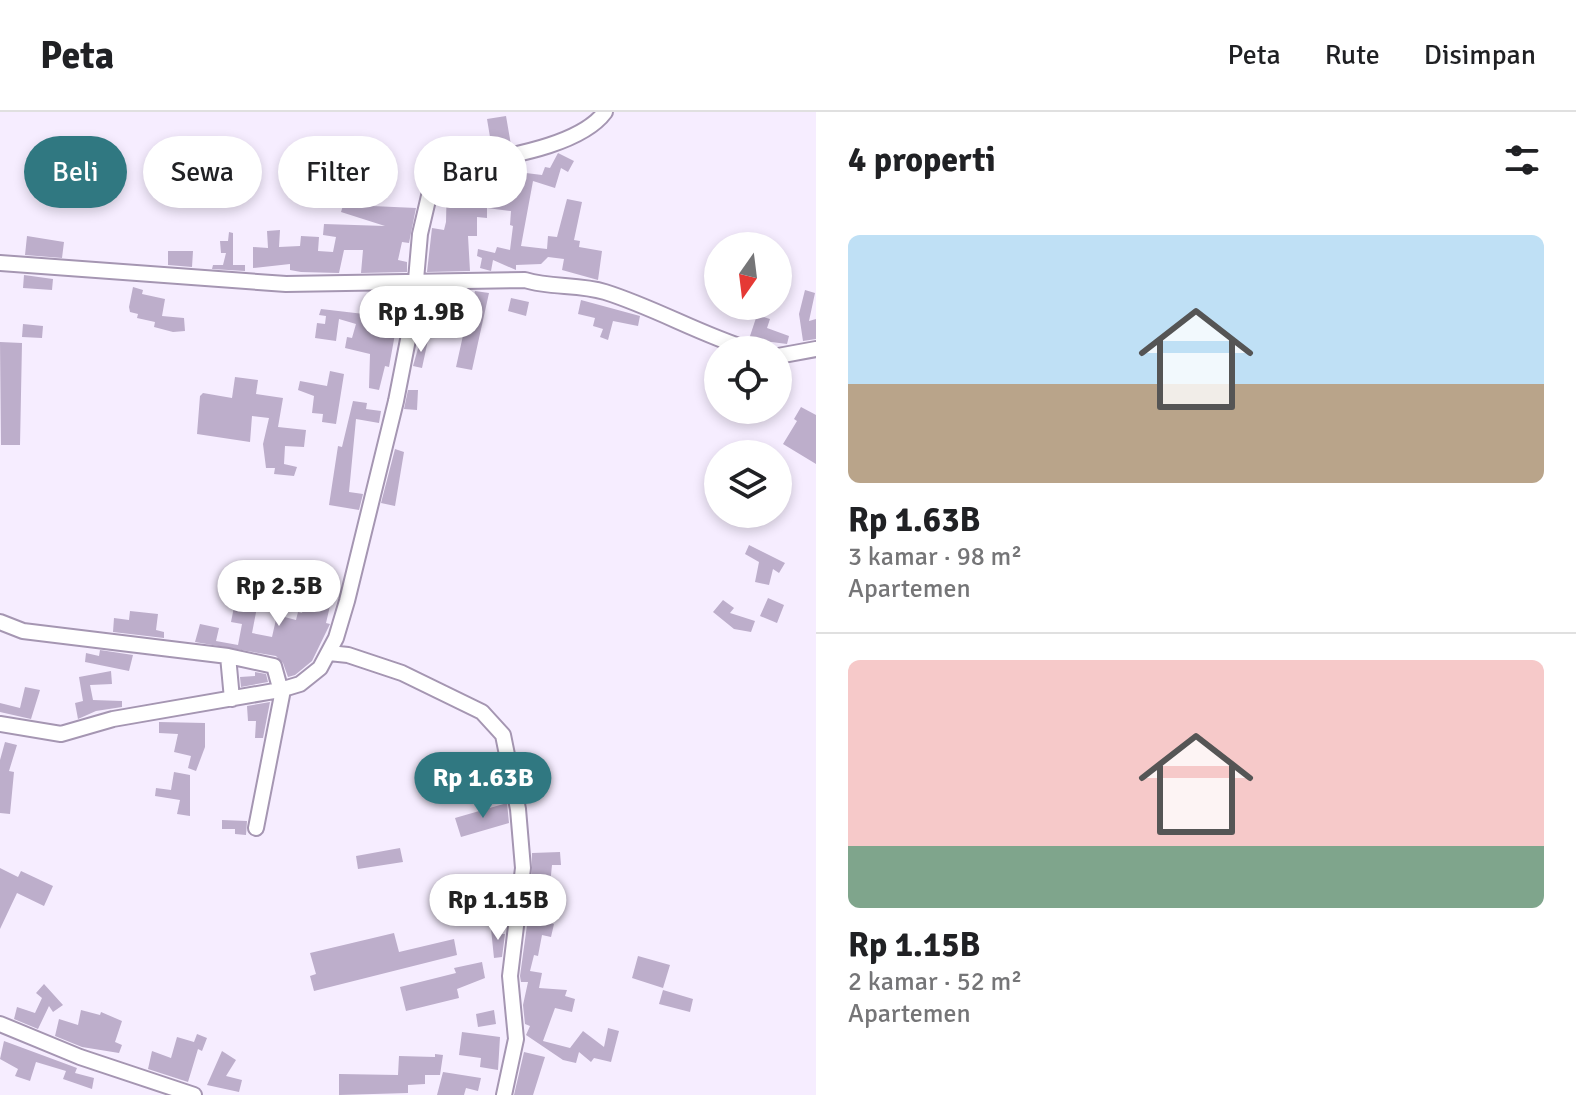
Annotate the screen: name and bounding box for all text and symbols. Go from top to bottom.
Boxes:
text: Peta [40,32,114,79]
text: Peta [1228,38,1281,72]
text: Rute [1325,38,1380,72]
text: Disimpan [1424,38,1536,72]
chip: Beli [24,136,127,208]
chip: Sewa [143,136,262,208]
chip: Filter [278,136,398,208]
chip: Baru [414,136,527,208]
icon: filters [1500,138,1544,182]
text: 4 properti [848,139,996,181]
north arrow [704,232,792,320]
map controls [704,232,792,528]
pin: Rp 1.9B [347,286,495,354]
icon: home [1124,287,1268,431]
text: Rp 1.9B [377,296,465,328]
button: locate [704,336,792,424]
button: layers [704,440,792,528]
text: Rp 1.63B [848,499,980,541]
text: 3 kamar · 98 m² [848,541,1022,573]
pin: Rp 2.5B [205,560,353,628]
text: Rp 2.5B [235,570,323,602]
text: Apartemen [848,573,971,605]
icon: home [1124,712,1268,856]
pin: Rp 1.63B [400,752,566,820]
text: Rp 1.63B [432,762,534,794]
pin: Rp 1.15B [415,874,581,942]
text: Rp 1.15B [447,884,549,916]
text: Rp 1.15B [848,924,980,966]
text: 2 kamar · 52 m² [848,966,1022,998]
text: Apartemen [848,998,971,1030]

